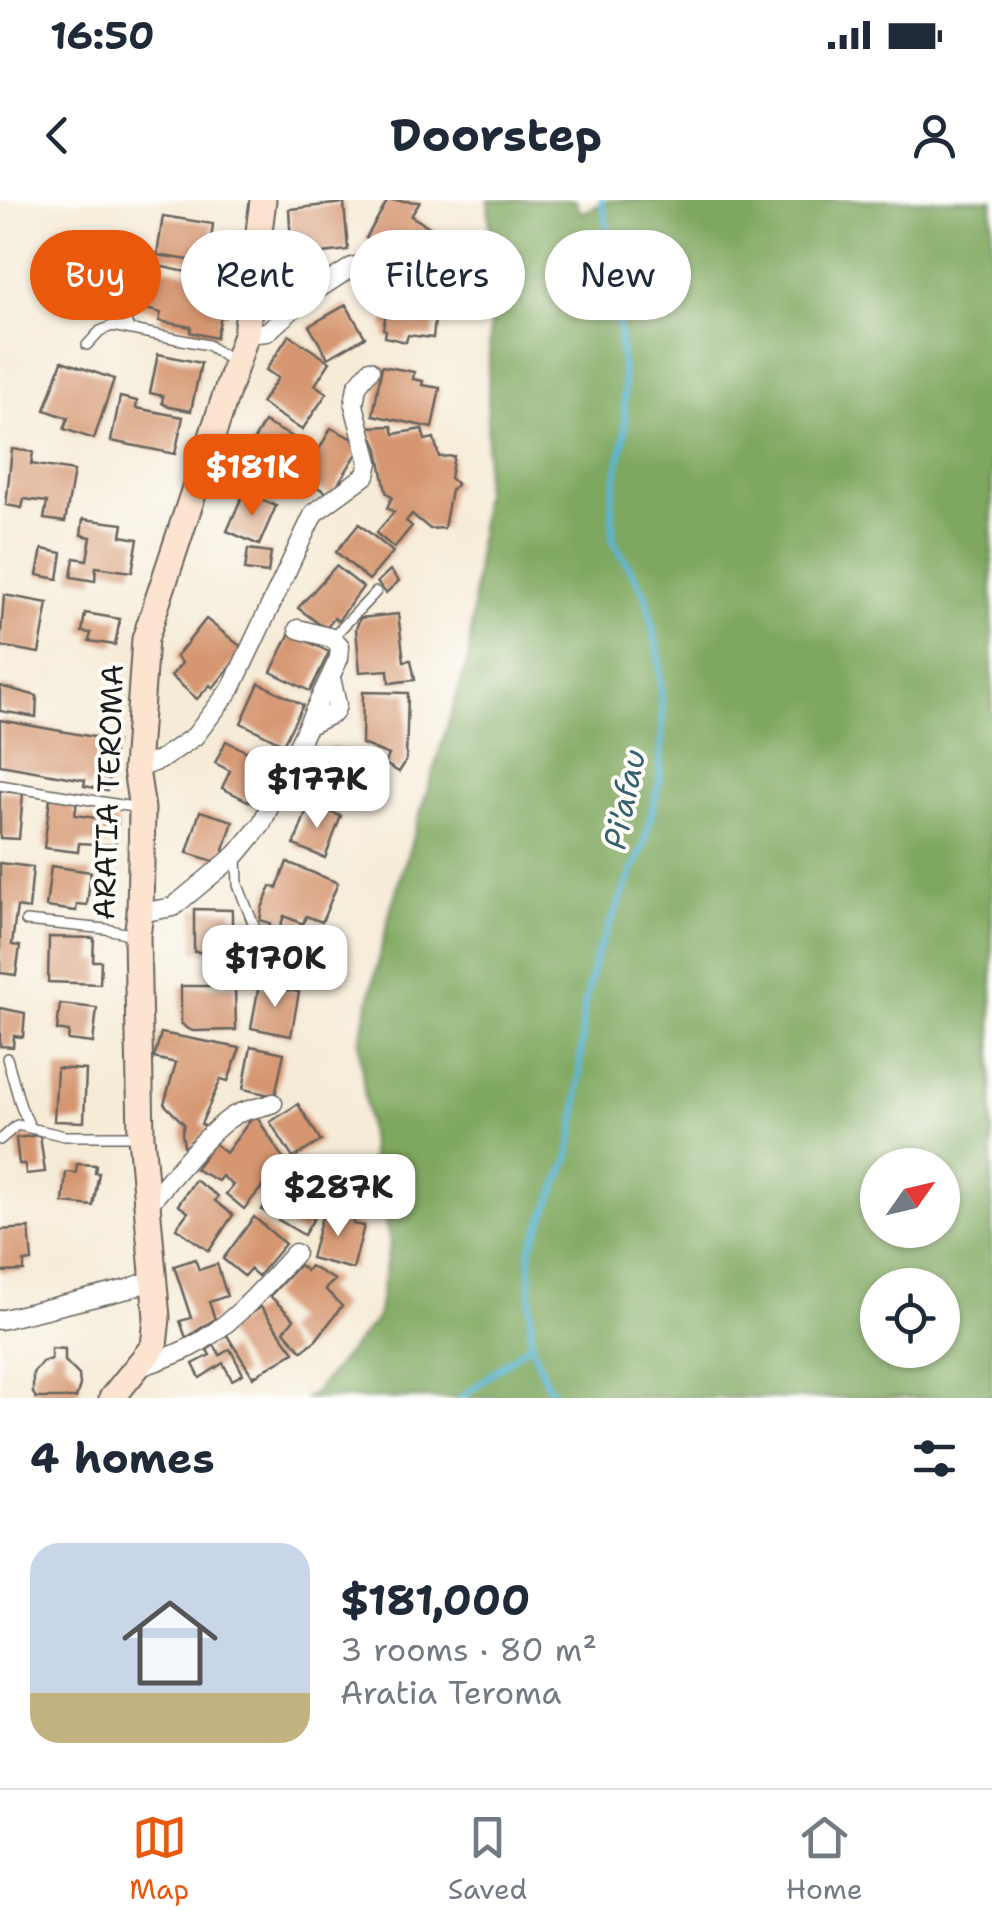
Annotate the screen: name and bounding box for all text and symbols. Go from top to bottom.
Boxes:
text: 16:50 [50,10,155,61]
text: Doorstep [390,105,602,165]
icon: back [30,108,85,163]
icon: person [907,108,962,163]
chip: Buy [30,230,161,320]
chip: Rent [181,230,330,320]
chip: Filters [350,230,525,320]
chip: New [545,230,691,320]
pin: $181K [182,434,322,519]
text: $181K [205,445,299,488]
street label: ARATIA TEROMA [83,663,133,921]
water label: Pi'afau [593,745,655,853]
pin: $177K [247,746,387,831]
text: $177K [267,757,367,800]
pin: $170K [205,925,345,1010]
text: $170K [224,936,326,979]
north arrow [860,1148,960,1248]
map controls [860,1148,960,1368]
pin: $287K [268,1154,408,1239]
text: $287K [283,1165,393,1208]
button: locate [860,1268,960,1368]
text: 4 homes [30,1430,215,1486]
icon: filters [907,1431,962,1486]
text: $181,000 [340,1572,530,1628]
icon: home [110,1583,230,1703]
text: 3 rooms · 80 m² [340,1628,597,1671]
text: Aratia Teroma [340,1671,562,1714]
tab: Map [129,1810,189,1908]
tab: Saved [448,1810,527,1908]
tab: Home [786,1810,863,1908]

